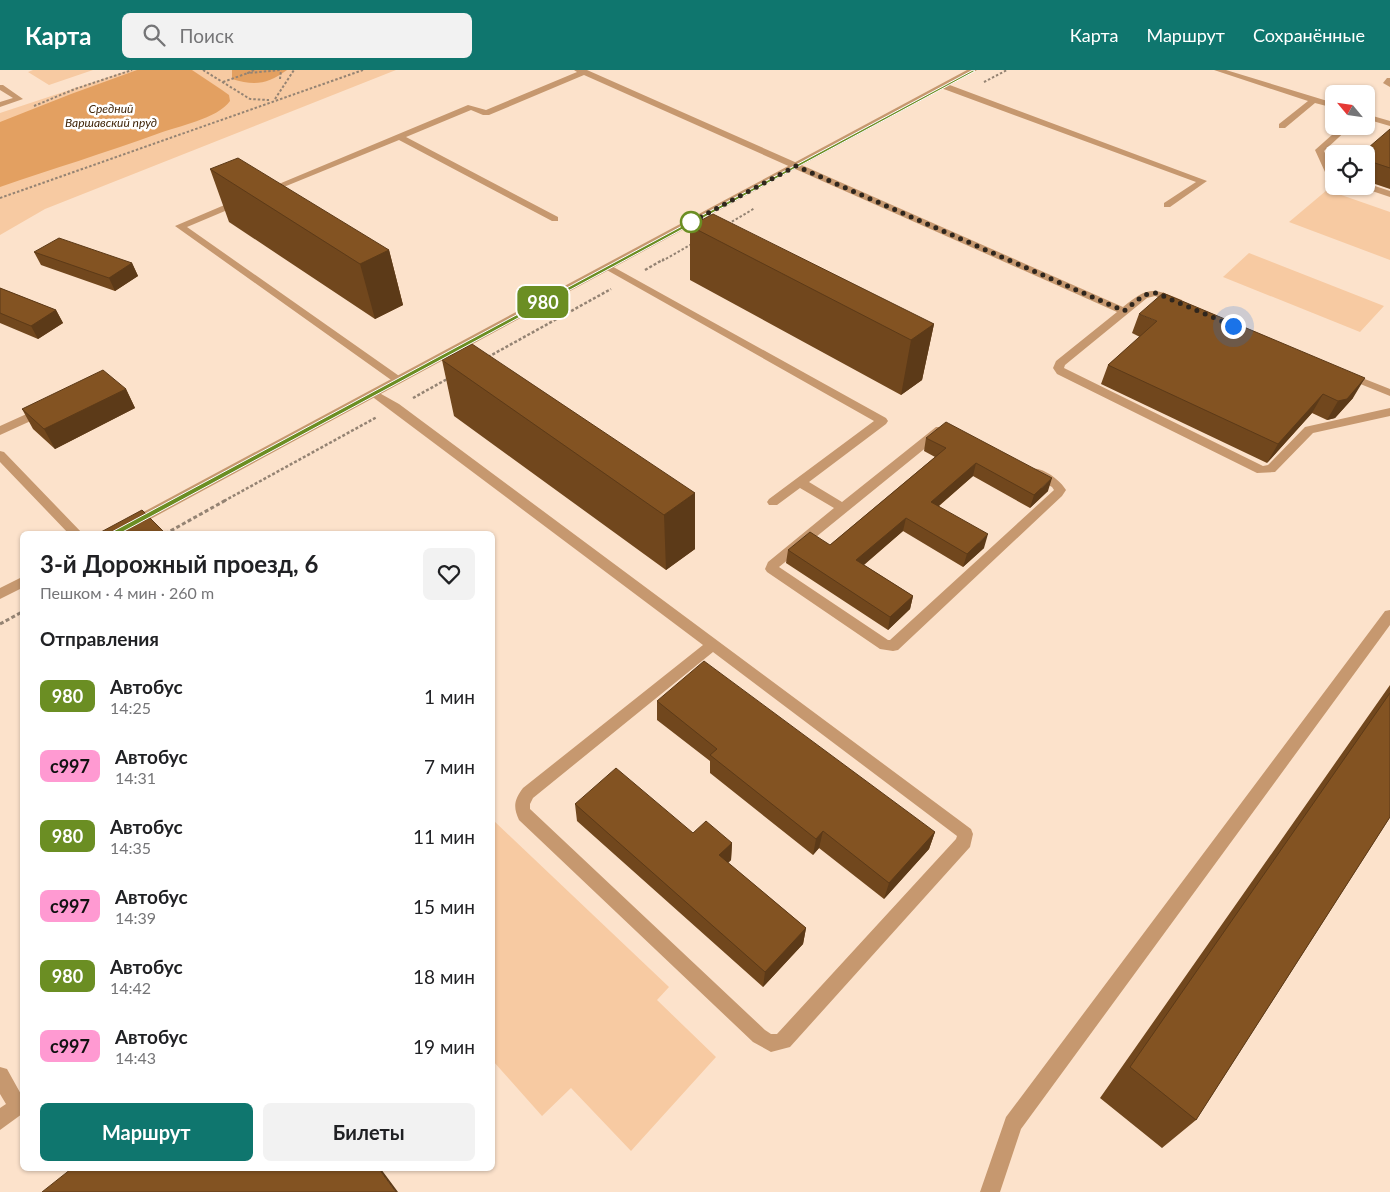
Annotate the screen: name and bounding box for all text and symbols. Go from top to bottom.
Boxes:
search box [122,13,472,58]
text: Карта [25,21,92,50]
icon: search [140,21,168,49]
text: Поиск [180,24,234,47]
text: Карта [1070,24,1118,46]
text: Маршрут [1146,24,1225,46]
text: Сохранённые [1253,24,1365,46]
north arrow [1325,85,1375,135]
map controls [1325,85,1375,195]
water label: Средний Варшавский пруд [65,101,157,130]
button: locate [1325,145,1375,195]
unlabelled marker [680,211,702,233]
line badge: 980 [514,286,572,318]
text: 980 [527,291,559,313]
your location [1221,314,1246,339]
button: heart [423,548,475,600]
text: 3-й Дорожный проезд, 6 [40,549,318,578]
text: Пешком · 4 мин · 260 m [40,583,214,602]
text: Отправления [40,627,159,650]
text: Автобус [110,675,183,698]
text: 980 [52,685,83,707]
text: 1 мин [424,685,475,708]
text: 14:25 [110,698,151,717]
text: Автобус [115,745,188,768]
text: с997 [50,755,90,777]
text: 7 мин [424,755,475,778]
text: 14:31 [115,768,156,787]
text: Автобус [110,815,183,838]
text: 980 [52,825,83,847]
text: 11 мин [413,825,475,848]
text: 14:35 [110,838,151,857]
text: Автобус [115,885,188,908]
text: с997 [50,895,90,917]
text: 15 мин [413,895,475,918]
text: 14:39 [115,908,156,927]
text: Автобус [110,955,183,978]
text: 980 [52,965,83,987]
text: 18 мин [413,965,475,988]
text: 14:42 [110,978,151,997]
text: Автобус [115,1025,188,1048]
text: с997 [50,1035,90,1057]
text: 19 мин [413,1035,475,1058]
text: 14:43 [115,1048,156,1067]
button: Маршрут [40,1103,253,1161]
button: Билеты [263,1103,475,1161]

